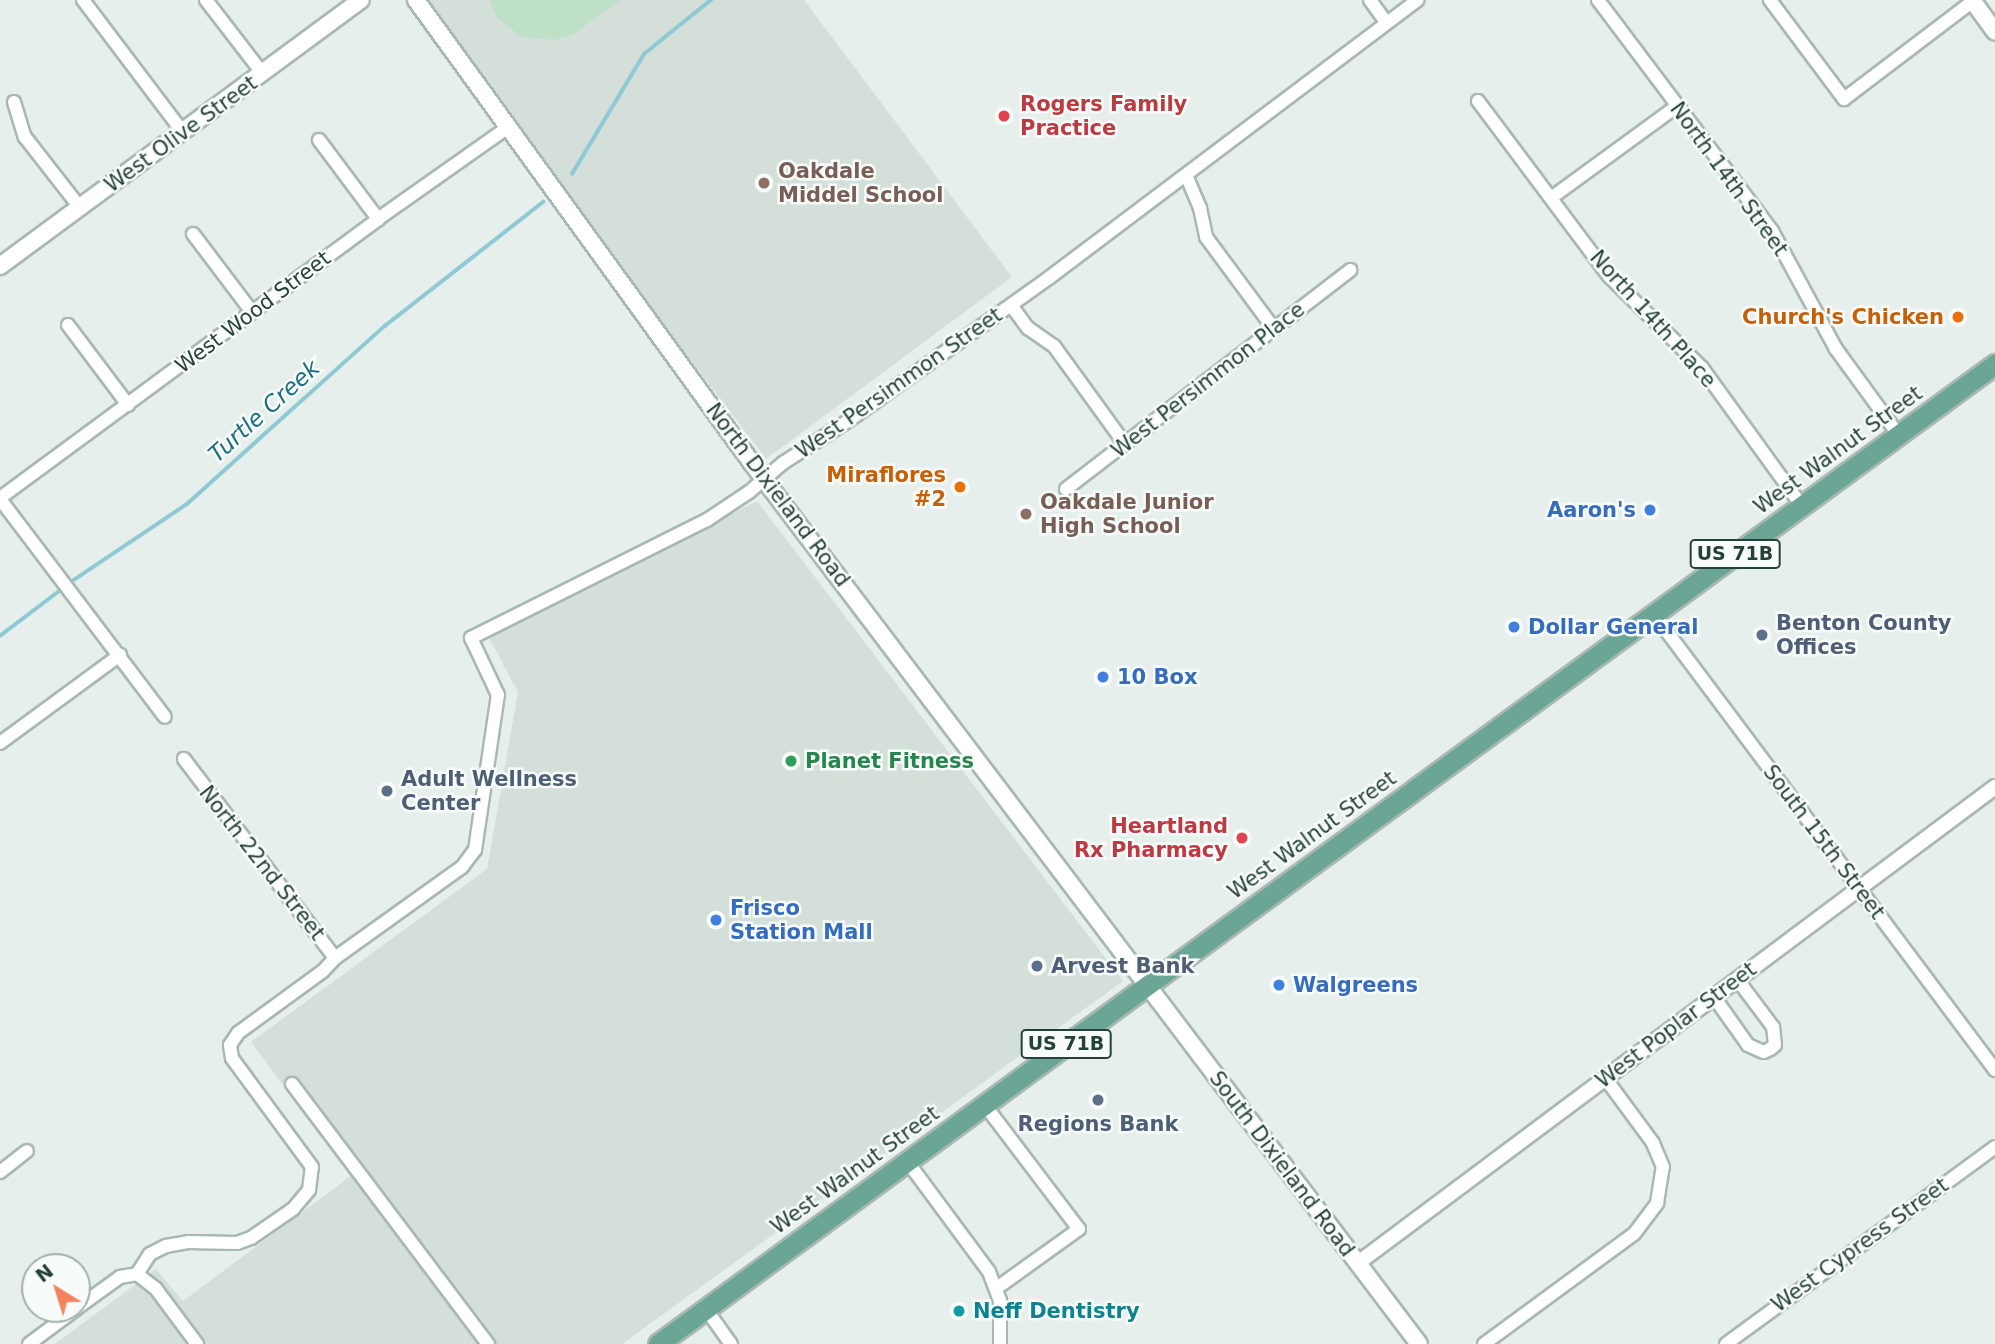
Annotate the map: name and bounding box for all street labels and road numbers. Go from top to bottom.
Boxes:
street label: West Olive Street [100,70,262,198]
street label: North 14th Street [1665,97,1793,261]
street label: North 14th Place [1585,245,1721,393]
street label: West Wood Street [171,246,335,378]
street label: West Persimmon Place [1106,297,1310,463]
street label: West Persimmon Street [791,302,1007,464]
street label: West Walnut Street [1749,381,1927,519]
street label: North Dixieland Road [701,398,855,592]
road number: US 71B [1690,538,1780,569]
street label: South 15th Street [1758,760,1890,924]
street label: West Walnut Street [1223,766,1401,904]
street label: North 22nd Street [194,781,330,945]
street label: West Poplar Street [1591,956,1761,1094]
road number: US 71B [1020,1028,1112,1060]
street label: South Dixieland Road [1204,1066,1360,1262]
street label: West Walnut Street [766,1101,944,1239]
street label: West Cypress Street [1767,1172,1953,1318]

